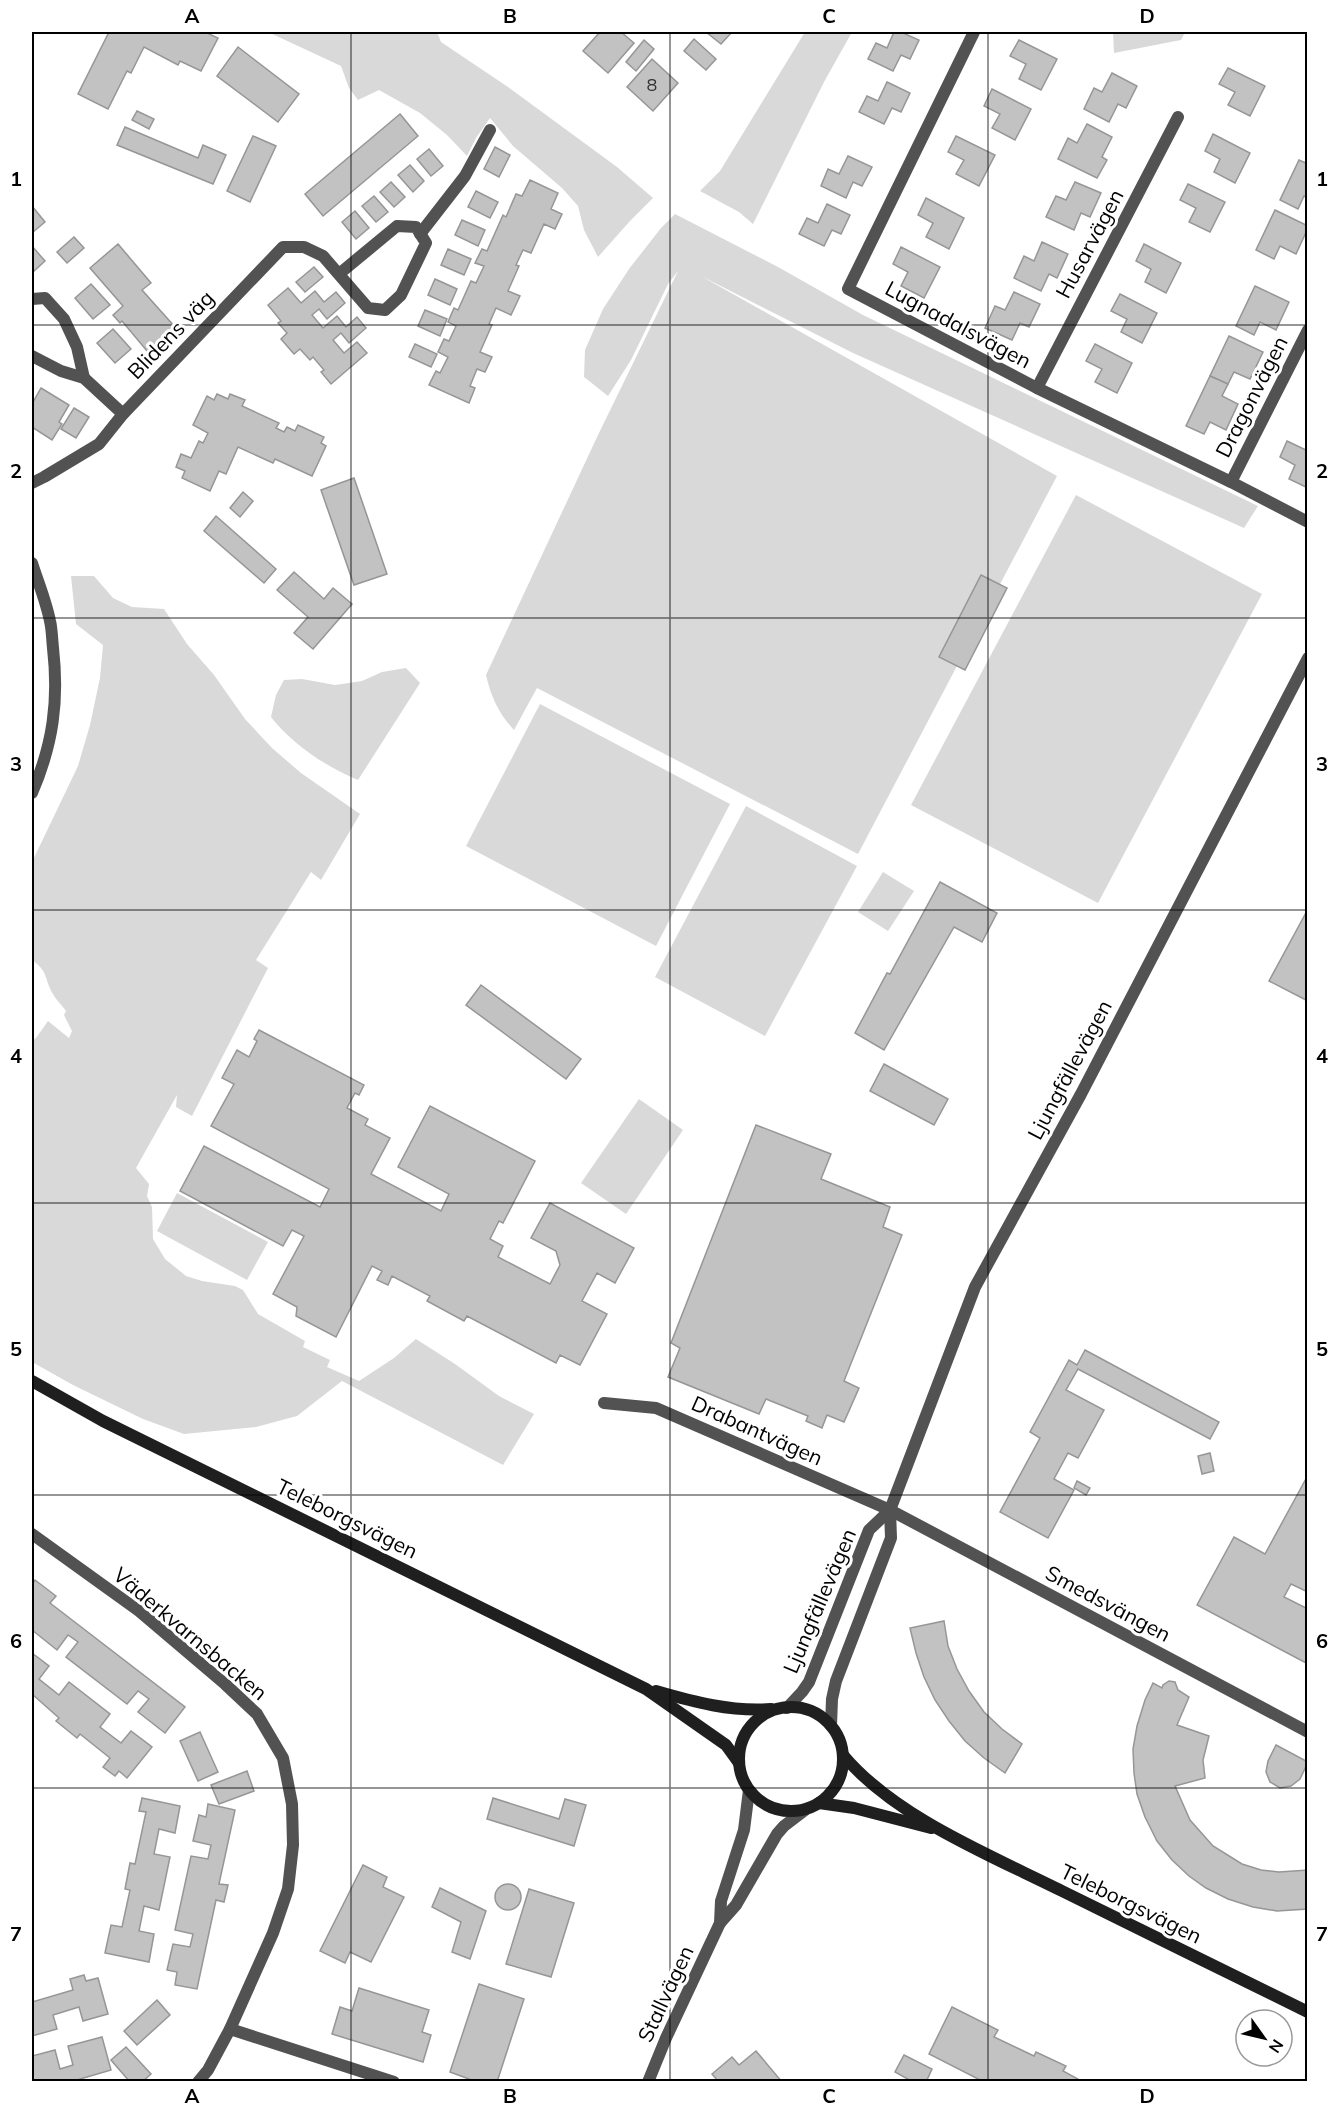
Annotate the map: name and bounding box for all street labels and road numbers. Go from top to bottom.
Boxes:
street label: Husarvägen [1050,185,1129,302]
street label: Lugnadalsvägen [881,275,1036,373]
street label: Blidens väg [122,285,219,384]
street label: Dragonvägen [1209,331,1293,462]
street label: Ljungfällevägen [1021,995,1117,1144]
street label: Drabantvägen [688,1390,827,1471]
street label: Teleborgsvägen [273,1473,422,1564]
street label: Ljungfällevägen [777,1524,861,1677]
street label: Smedsvängen [1041,1559,1176,1647]
street label: Väderkvarnsbacken [108,1561,273,1705]
street label: Teleborgsvägen [1057,1858,1206,1949]
street label: Stallvägen [632,1941,699,2046]

